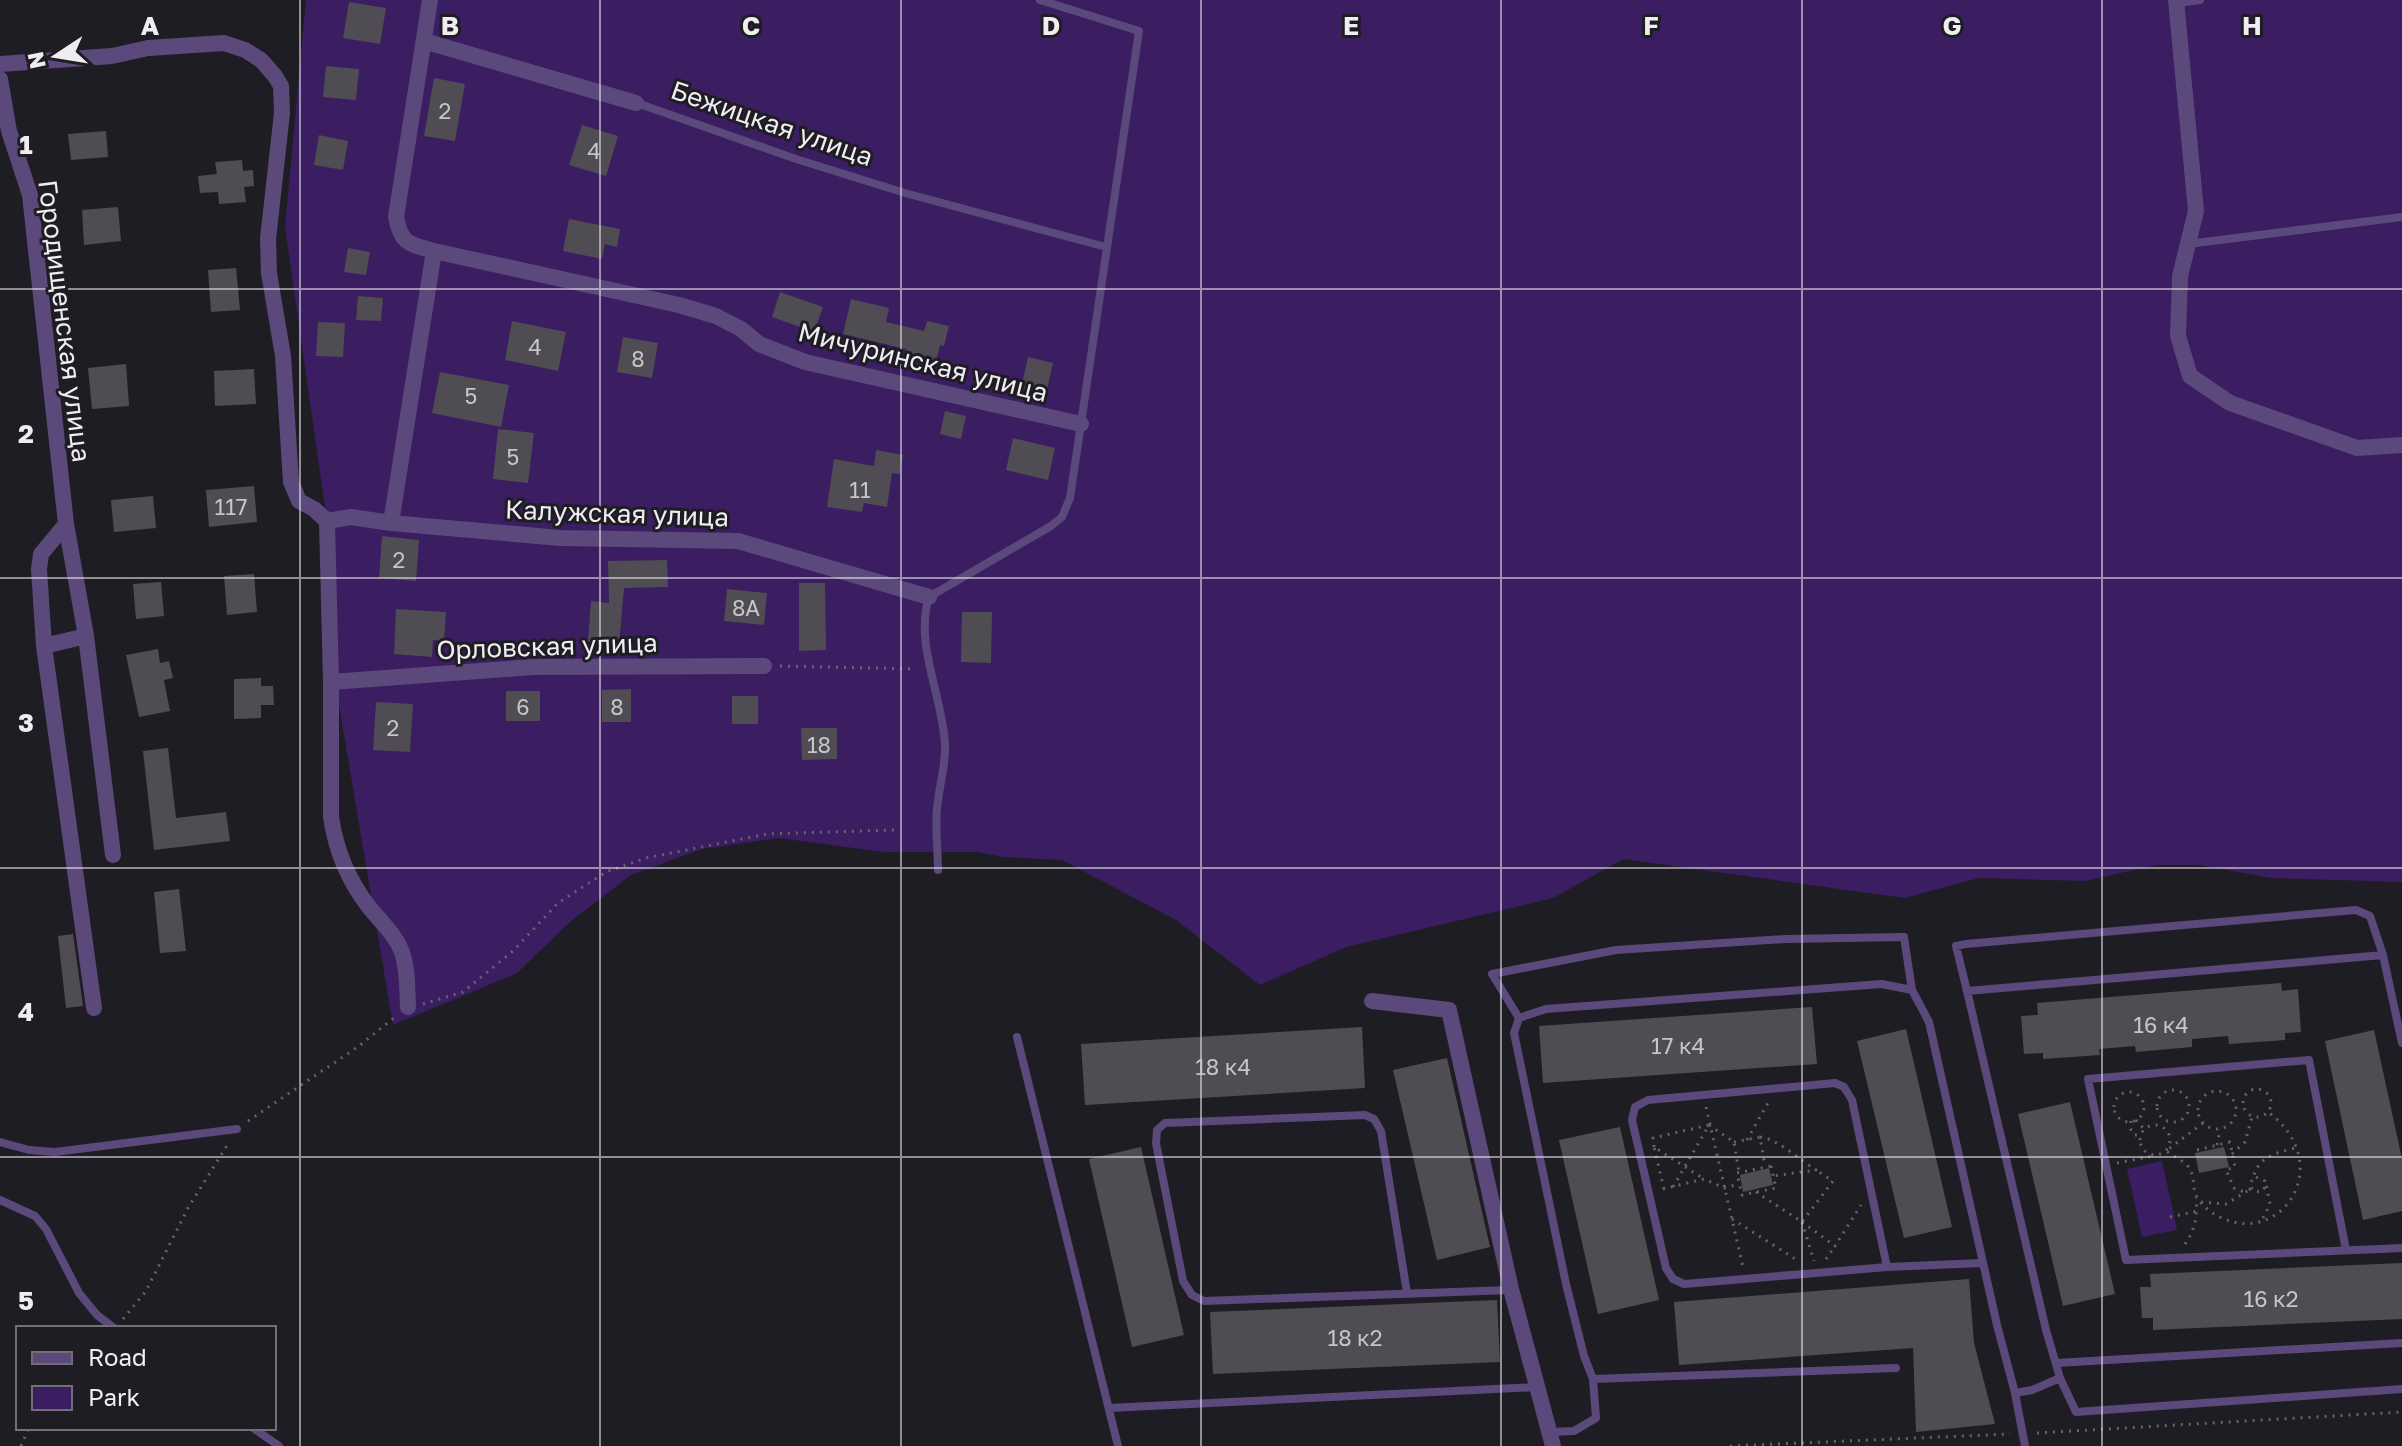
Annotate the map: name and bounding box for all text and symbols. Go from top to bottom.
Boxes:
text: A [141,10,160,41]
text: B [441,10,459,41]
text: C [742,10,760,41]
text: D [1042,10,1060,41]
text: E [1343,10,1359,41]
text: F [1643,10,1659,41]
text: G [1942,10,1962,41]
text: H [2242,10,2262,41]
north arrow [16,16,96,96]
text: N [21,49,51,71]
street label: Бежицкая улица [667,74,877,172]
house number: 2 [439,97,451,124]
text: 1 [19,129,33,160]
house number: 4 [587,137,601,164]
street label: Городищенская улица [32,178,98,464]
street label: Мичуринская улица [795,316,1051,408]
house number: 4 [528,333,542,360]
house number: 8 [631,345,645,372]
house number: 5 [465,382,477,409]
text: 2 [18,418,34,449]
house number: 5 [507,443,519,470]
house number: 11 [849,476,871,503]
house number: 117 [214,493,248,520]
street label: Калужская улица [505,494,729,532]
house number: 2 [393,546,405,573]
house number: 8А [732,594,760,621]
street label: Орловская улица [436,627,658,665]
house number: 6 [516,693,530,720]
house number: 8 [610,693,624,720]
text: 3 [18,707,34,738]
house number: 2 [387,714,399,741]
house number: 18 [807,731,831,758]
text: 4 [18,996,34,1027]
house number: 16 к4 [2133,1011,2189,1038]
house number: 17 к4 [1651,1032,1705,1059]
house number: 18 к4 [1195,1053,1251,1080]
text: 5 [18,1285,34,1316]
house number: 16 к2 [2244,1285,2298,1312]
house number: 18 к2 [1327,1324,1383,1351]
legend [16,1326,276,1430]
text: Road [88,1342,147,1371]
text: Park [88,1382,140,1411]

